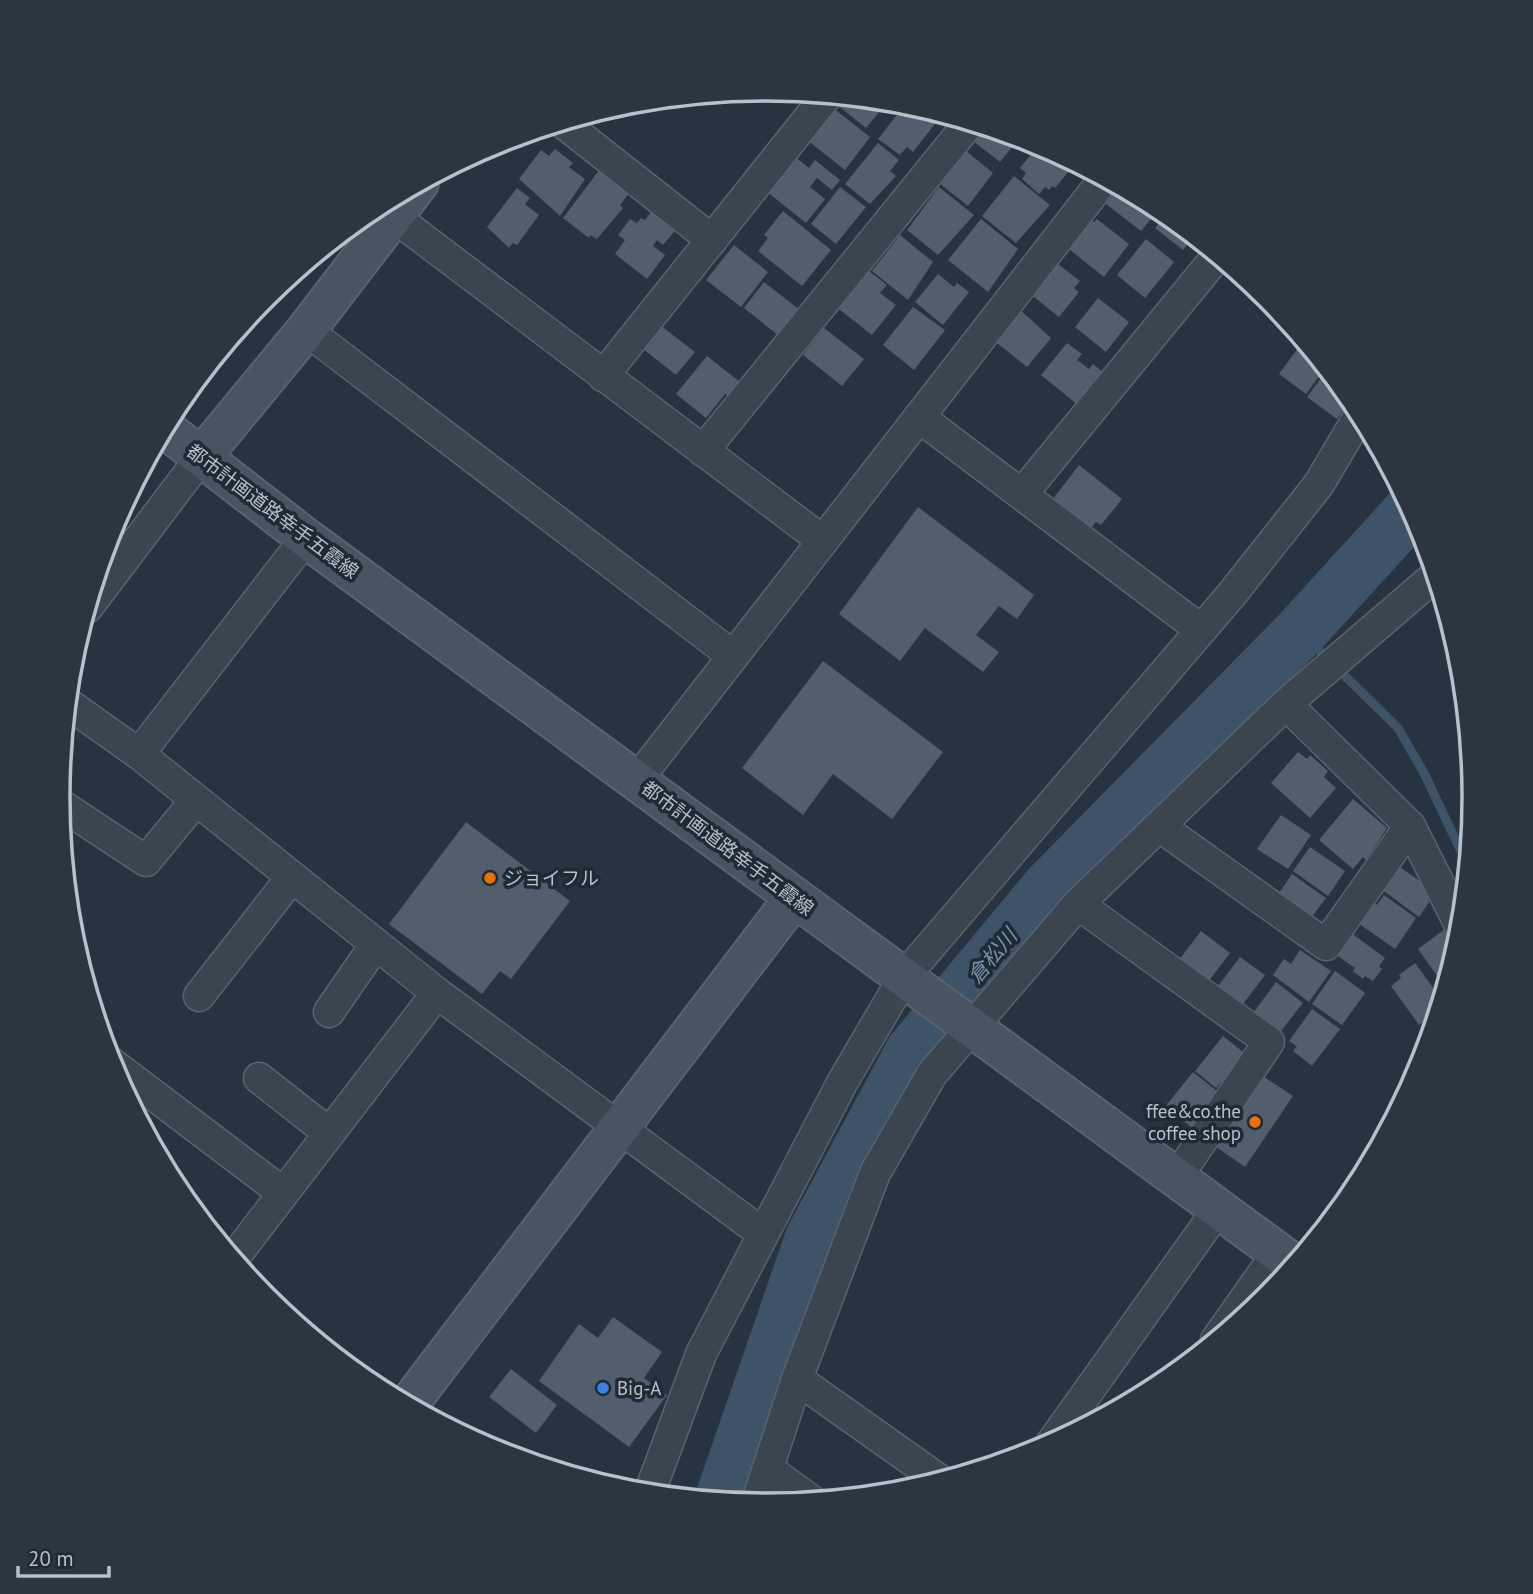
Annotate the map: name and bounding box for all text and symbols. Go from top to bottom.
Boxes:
street label: 都市計画道路幸手五霞線 [182,439,364,583]
street label: 都市計画道路幸手五霞線 [637,776,819,920]
place label: ジョイフル [504,866,599,890]
marker: ジョイフル [482,870,498,886]
water label: 倉松川 [961,922,1024,989]
place label: ffee&co.the coffee shop [1146,1099,1241,1145]
marker: ffee&co.the coffee shop [1247,1114,1263,1130]
place label: Big-A [617,1376,661,1400]
marker: Big-A [595,1380,611,1396]
scale bar [18,1534,108,1578]
text: 20 m [28,1545,74,1572]

